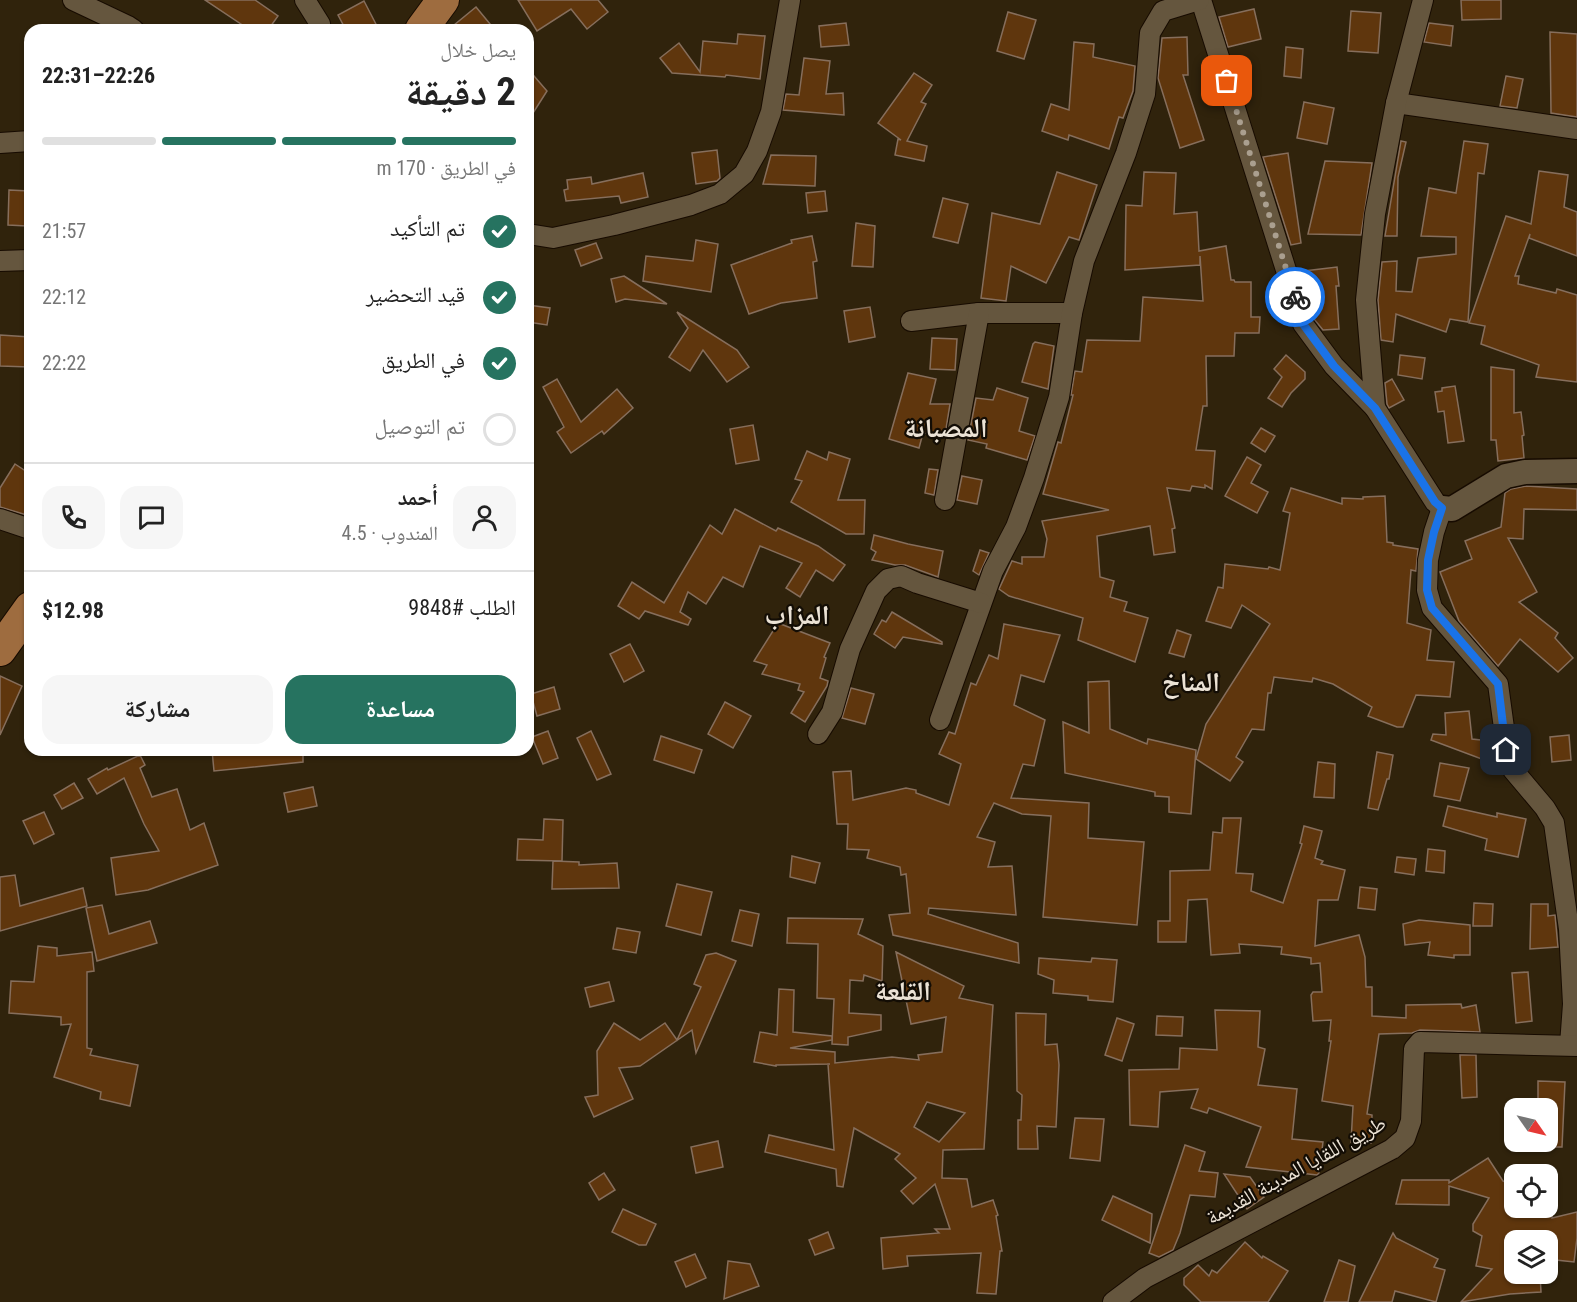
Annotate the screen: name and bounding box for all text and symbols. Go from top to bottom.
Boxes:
text: يصل خلال [440,38,516,62]
pin [1201,55,1252,106]
text: 22:26–22:31 [42,63,155,88]
icon: bag [1210,64,1243,97]
text: 2 دقيقة [405,69,516,115]
text: في الطريق · 170 m [377,156,516,180]
icon: check [483,215,516,248]
text: تم التأكيد [390,216,465,241]
text: 21:57 [42,219,86,243]
courier [1265,267,1325,327]
icon: check [483,281,516,314]
icon: bike [1279,281,1312,314]
text: قيد التحضير [366,282,465,307]
text: 22:12 [42,285,86,309]
icon: check [483,347,516,380]
text: في الطريق [381,348,465,373]
text: 22:22 [42,351,86,375]
district label: المصبانة [904,412,988,444]
text: تم التوصيل [374,414,465,439]
text: أحمد [398,485,438,510]
button: phone [42,486,105,549]
button: chat [120,486,183,549]
button: person [453,486,516,549]
text: المندوب · 4.5 [342,521,438,545]
text: الطلب #9848 [408,595,516,620]
text: $12.98 [42,598,104,623]
district label: المزاب [765,599,829,631]
district label: المناخ [1162,666,1220,699]
button: مشاركة [42,675,273,744]
button: مساعدة [285,675,516,744]
pin [1480,724,1531,775]
icon: home [1489,733,1522,766]
district label: القلعة [875,975,931,1007]
north arrow [1504,1098,1558,1152]
map controls [1504,1098,1558,1284]
street label: طريق اللقايا المدينة القديمة [1202,1111,1391,1230]
button: locate [1504,1164,1558,1218]
button: layers [1504,1230,1558,1284]

